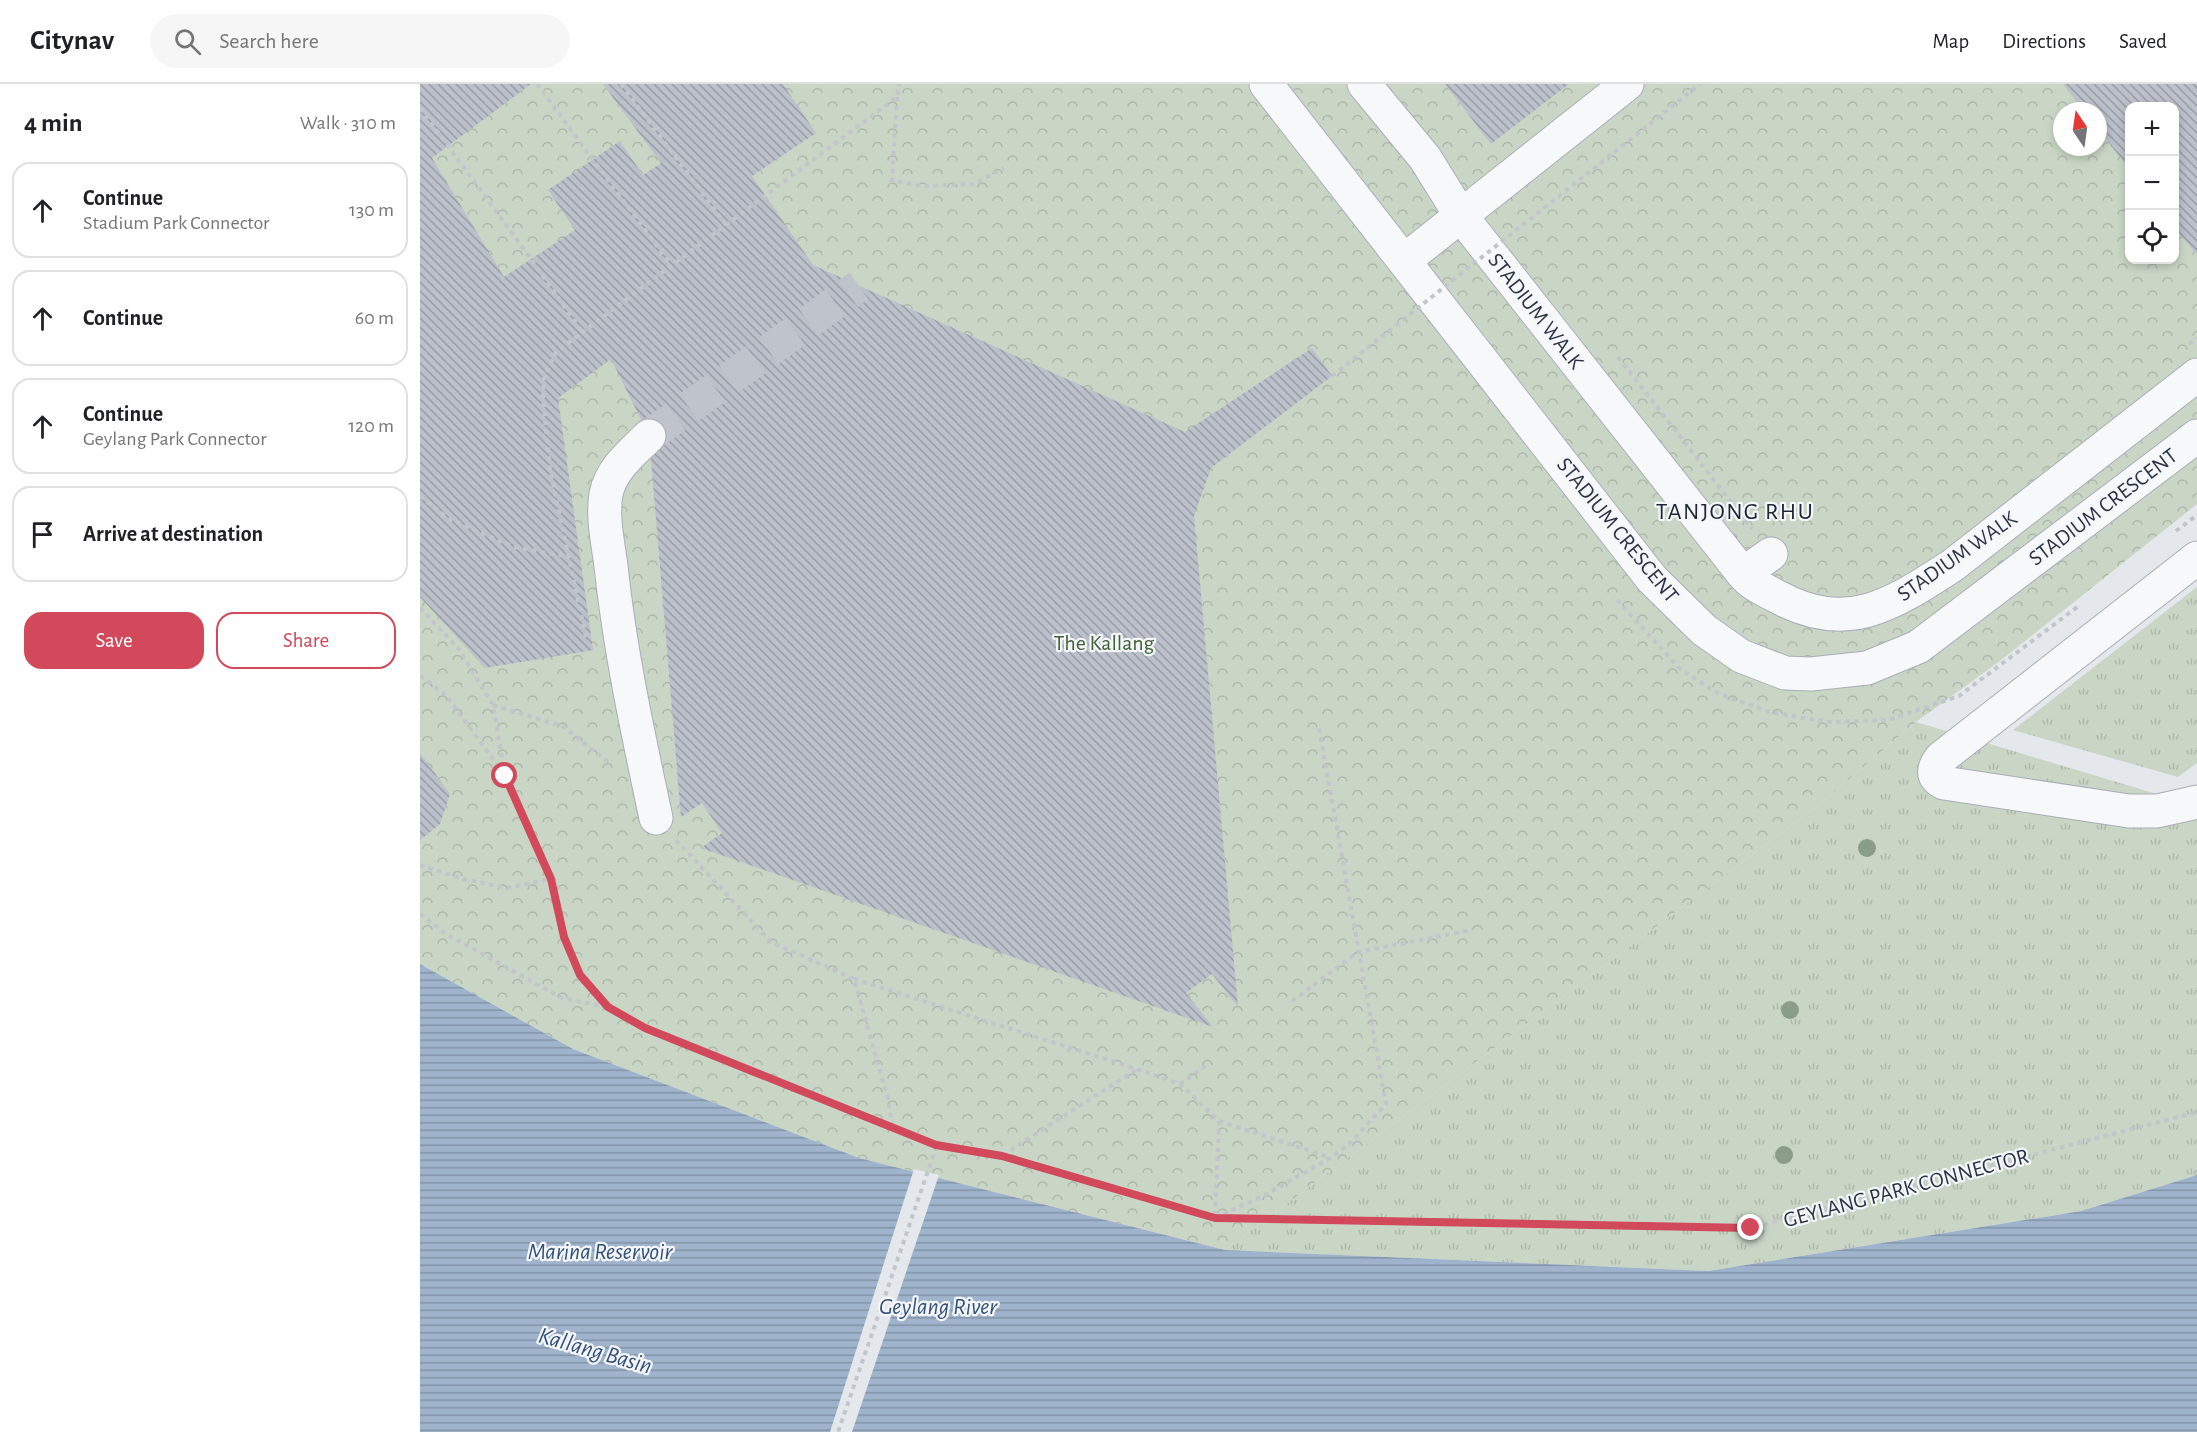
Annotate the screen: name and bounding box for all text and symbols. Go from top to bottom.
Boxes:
search box [150,14,570,68]
icon: search [171,25,204,58]
text: Citynav [30,27,114,55]
text: Search here [219,30,319,52]
text: Map [1933,31,1969,52]
text: Directions [2002,31,2086,52]
text: Saved [2119,31,2167,52]
north arrow [2053,102,2107,156]
map controls [2125,102,2179,264]
button: + [2125,102,2179,156]
text: 4 min [24,110,83,136]
text: Walk · 310 m [300,113,396,133]
button: − [2125,156,2179,210]
text: Continue [83,187,163,209]
icon: ahead [26,194,59,227]
text: 130 m [349,200,394,220]
button: locate [2125,210,2179,264]
text: Stadium Park Connector [83,213,270,233]
street label: STADIUM WALK [1484,249,1588,374]
icon: ahead [26,302,59,335]
text: Continue [83,307,163,329]
text: 60 m [355,308,394,328]
text: Continue [83,403,163,425]
icon: ahead [26,410,59,443]
text: 120 m [348,416,394,436]
text: Geylang Park Connector [83,429,267,449]
street label: STADIUM CRESCENT [2025,444,2181,570]
street label: STADIUM CRESCENT [1553,453,1683,607]
district label: TANJONG RHU [1656,500,1814,524]
street label: STADIUM WALK [1893,506,2022,605]
icon: arrive [26,518,59,551]
text: Arrive at destination [83,523,263,545]
button: Save [24,612,204,669]
button: Share [216,612,396,669]
park label: The Kallang [1054,632,1155,654]
route start [491,762,517,788]
street label: GEYLANG PARK CONNECTOR [1781,1145,2031,1231]
route end [1737,1214,1763,1240]
water label: Marina Reservoir [528,1240,673,1264]
water label: Geylang River [879,1295,998,1319]
water label: Kallang Basin [536,1323,654,1379]

